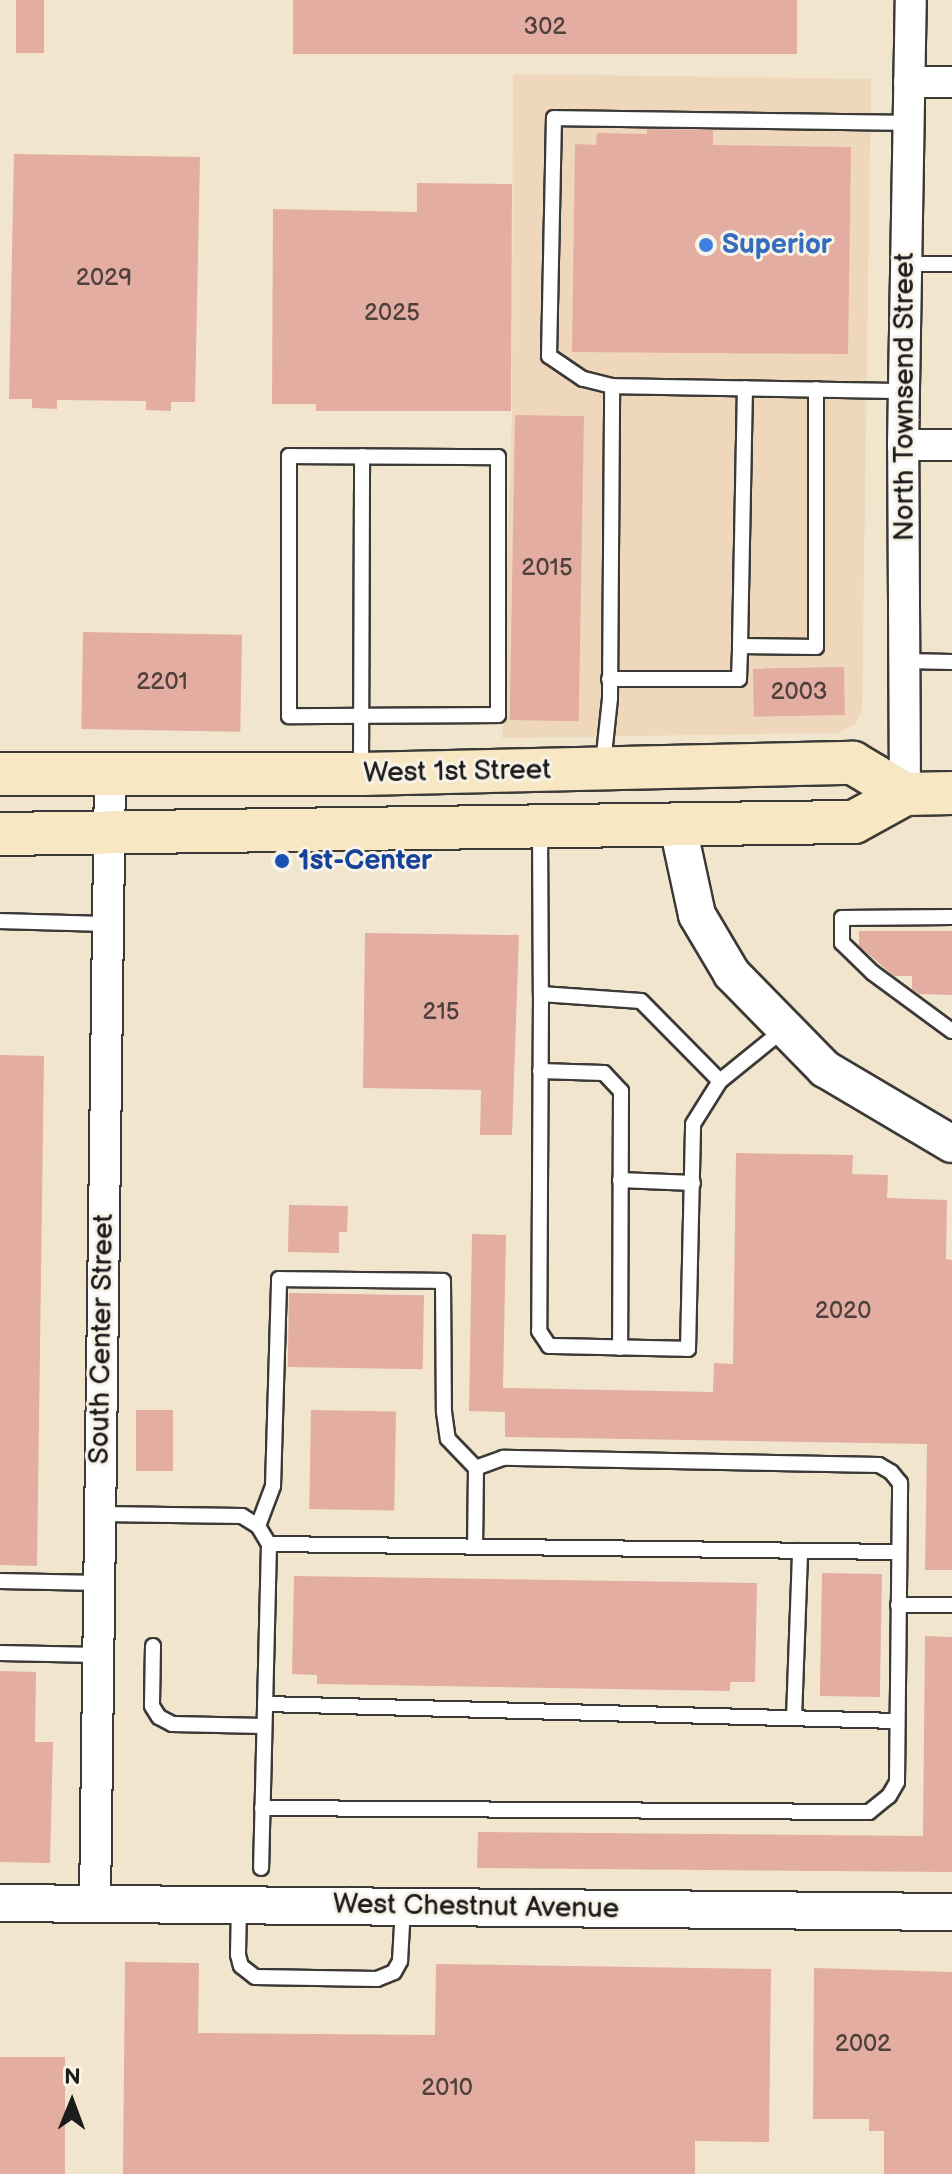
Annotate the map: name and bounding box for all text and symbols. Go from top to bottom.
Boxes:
house number: 302 [523,13,567,41]
place label: Superior [722,228,832,262]
marker: Superior [697,236,715,254]
street label: North Townsend Street [888,252,922,542]
house number: 2029 [76,264,132,292]
house number: 2025 [364,299,420,327]
house number: 2015 [521,554,573,582]
house number: 2201 [136,668,188,696]
house number: 2003 [770,678,828,706]
street label: West 1st Street [363,754,551,790]
place label: 1st-Center [298,844,432,878]
marker: 1st-Center [273,852,291,870]
house number: 215 [423,998,459,1026]
street label: South Center Street [83,1213,121,1465]
house number: 2020 [815,1297,871,1325]
street label: West Chestnut Avenue [333,1888,619,1926]
house number: 2002 [835,2030,891,2058]
north arrow [32,2062,112,2142]
text: N [64,2064,81,2091]
house number: 2010 [421,2074,473,2102]

